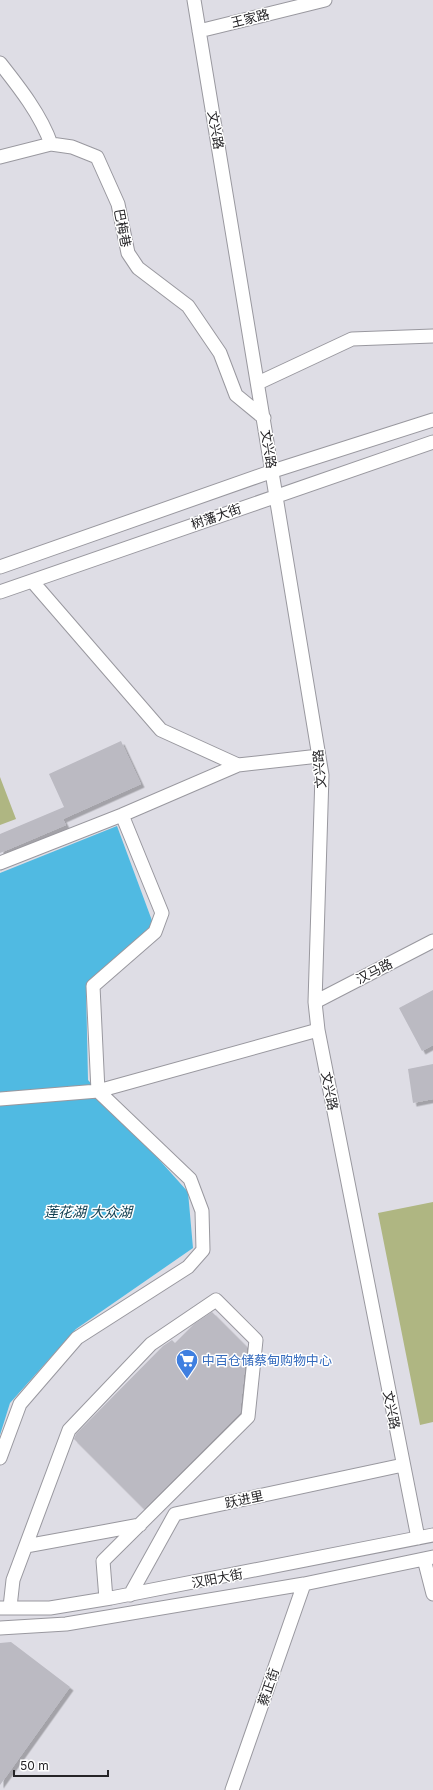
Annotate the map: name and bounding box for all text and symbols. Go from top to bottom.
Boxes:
street label: 王家路 [229,6,271,30]
street label: 文兴路 [205,109,227,151]
street label: 巴梅巷 [111,207,135,249]
street label: 文兴路 [258,428,280,470]
street label: 树藩大街 [189,500,243,532]
street label: 文兴路 [309,749,329,789]
street label: 汉马路 [353,955,395,987]
street label: 文兴路 [318,1070,342,1112]
water label: 莲花湖 大众湖 [44,1203,134,1220]
supermarket icon: 中百仓储蔡甸购物中心 [174,1347,200,1380]
place label: 中百仓储蔡甸购物中心 [202,1352,332,1368]
street label: 文兴路 [380,1389,404,1431]
street label: 跃进里 [223,1487,265,1511]
street label: 汉阳大街 [190,1565,244,1591]
street label: 蔡正街 [254,1666,282,1708]
scale bar [14,1752,108,1778]
text: 50 m [20,1758,49,1773]

